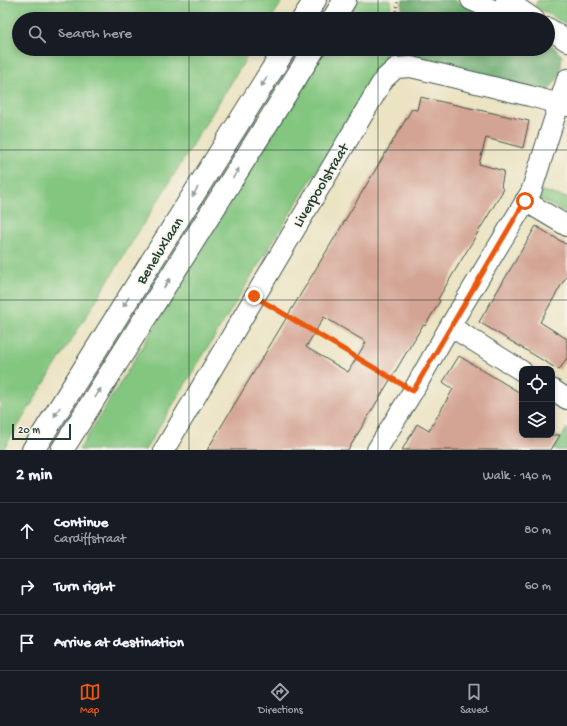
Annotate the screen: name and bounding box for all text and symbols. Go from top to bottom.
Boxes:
search box [12,12,555,56]
icon: search [26,23,48,45]
text: Search here [58,25,132,43]
one-way arrow [260,77,268,87]
street label: Liverpoolstraat [290,139,355,231]
one-way arrow [233,167,240,179]
one-way arrow [191,186,198,198]
route start [516,192,534,210]
street label: Beneluxlaan [133,214,188,289]
one-way arrow [163,278,171,288]
route end [245,287,263,305]
one-way arrow [122,296,129,308]
map controls [519,366,555,438]
button: locate [519,366,555,402]
one-way arrow [94,388,102,398]
button: layers [519,402,555,438]
one-way arrow [53,406,60,418]
scale bar [12,422,71,441]
text: 20 m [18,425,40,437]
text: 2 min [16,466,52,486]
text: Walk · 140 m [483,469,551,484]
text: Continue [54,514,108,532]
icon: ahead [16,520,38,542]
text: 80 m [524,523,551,538]
text: Cardiffstraat [54,532,126,547]
icon: right [16,576,38,598]
text: Turn right [54,578,114,596]
text: 60 m [525,579,551,594]
icon: arrive [16,632,38,654]
text: Arrive at destination [54,634,184,652]
tab: Map [79,681,101,717]
tab: Directions [258,681,303,717]
tab: Saved [460,681,488,717]

